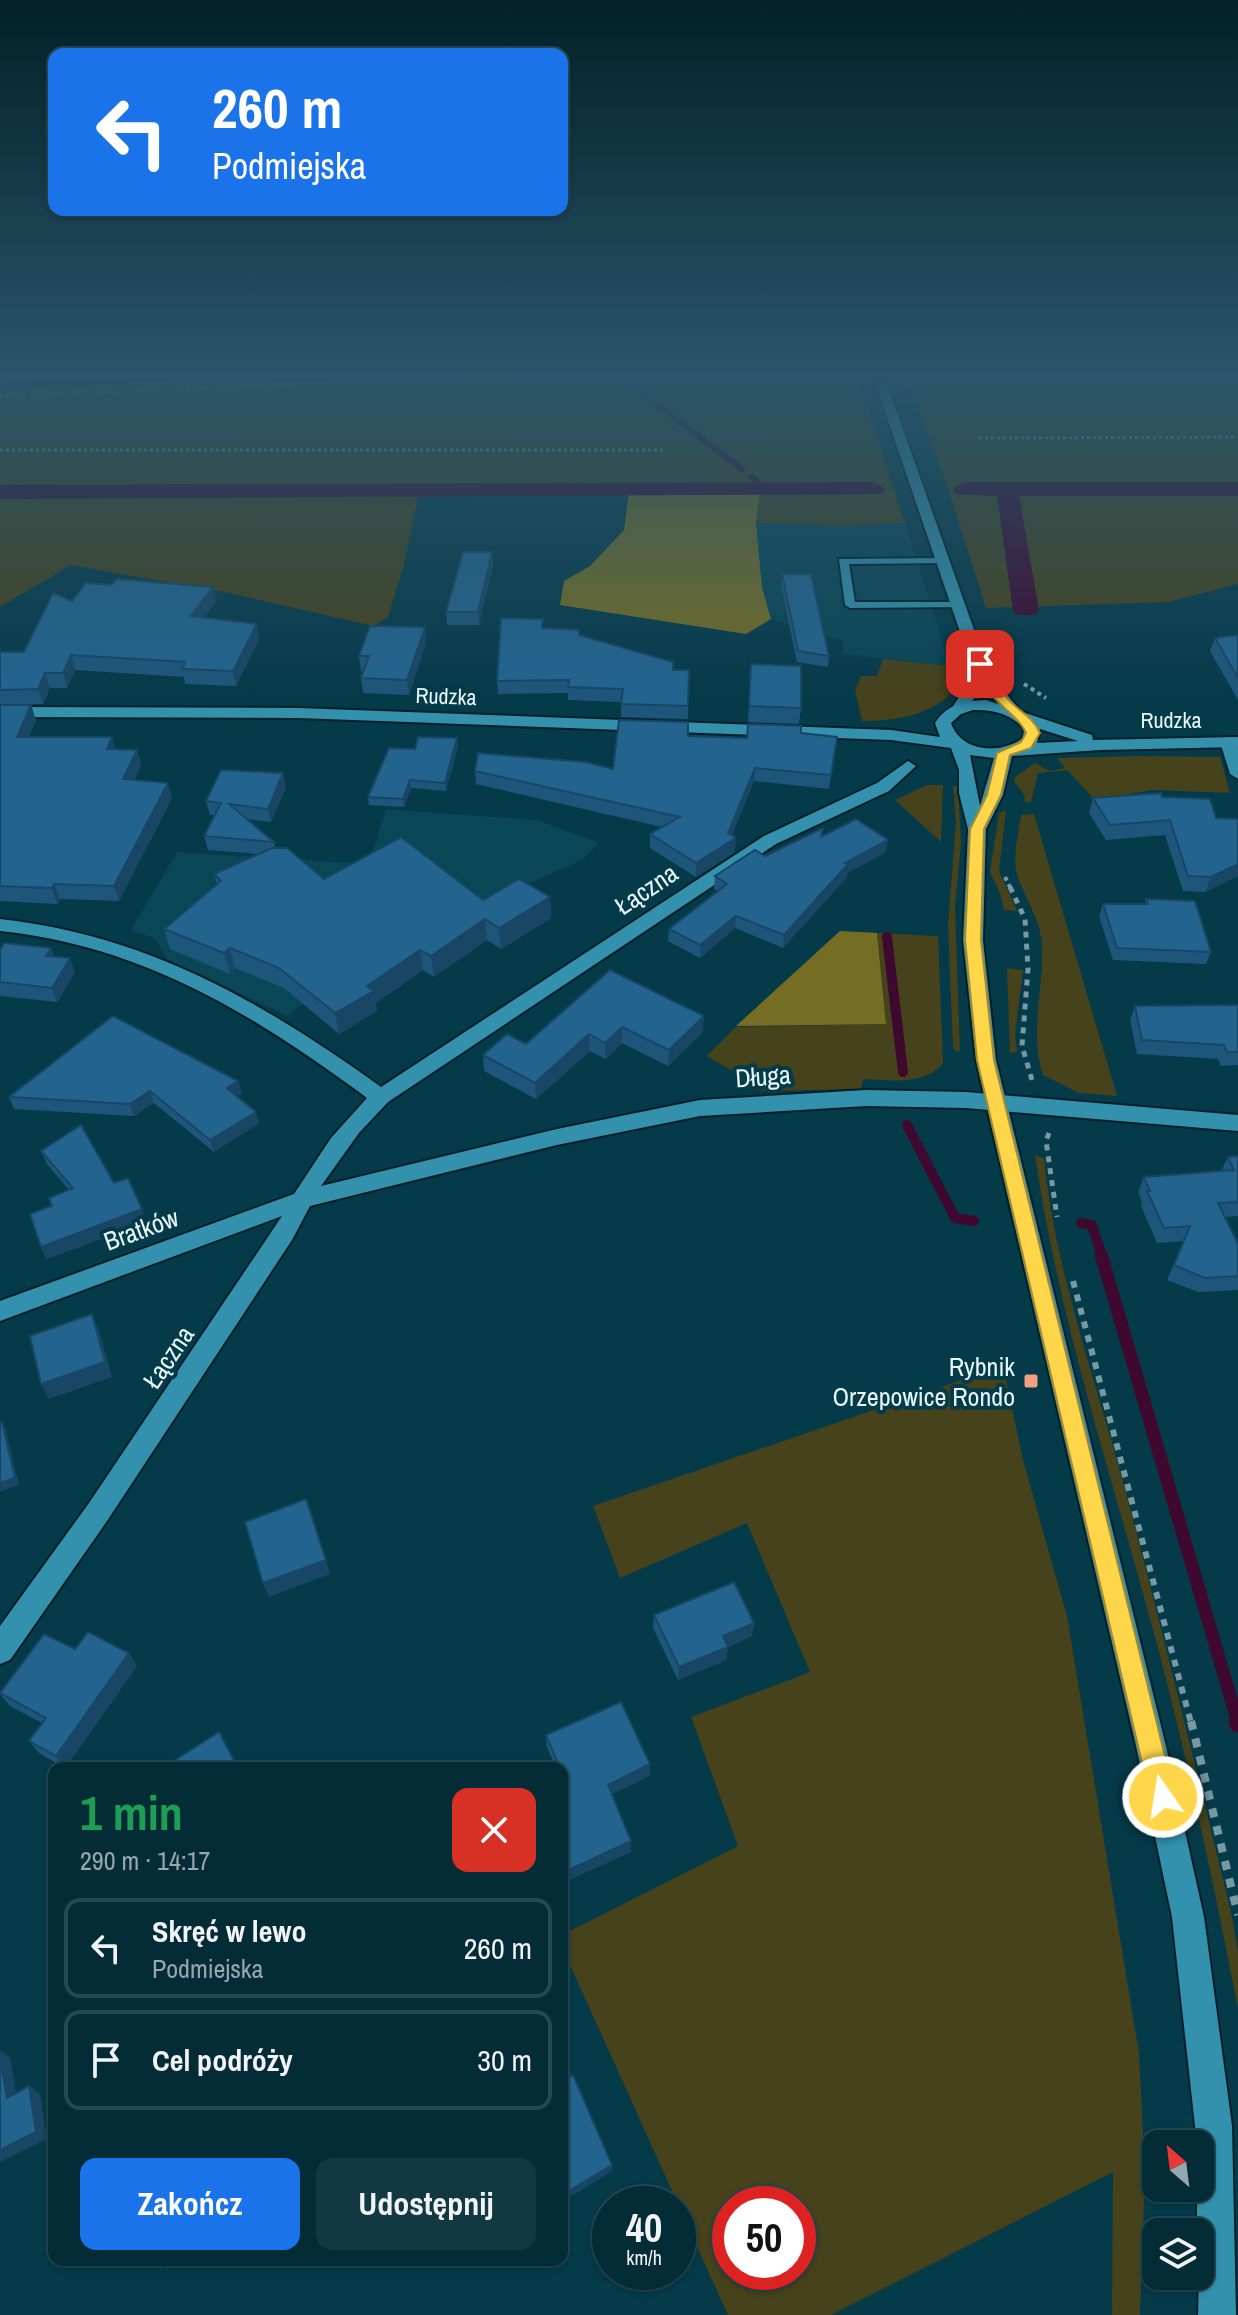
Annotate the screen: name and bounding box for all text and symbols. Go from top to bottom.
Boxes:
text: 260 m [212,70,342,145]
icon: left [80,80,184,184]
text: Podmiejska [212,142,366,190]
pin [946,630,1014,698]
icon: arrive [958,642,1002,686]
street label: Rudzka [415,680,477,712]
street label: Rudzka [1140,705,1202,735]
street label: Łączna [608,855,684,923]
street label: Długa [734,1057,792,1095]
street label: Bratków [99,1199,184,1259]
street label: Łączna [134,1319,202,1395]
place label: Rybnik Orzepowice Rondo [833,1349,1015,1414]
marker: Rybnik Orzepowice Rondo [1022,1372,1040,1390]
position arrow [1121,1755,1205,1839]
text: 1 min [80,1780,183,1845]
button: close [452,1788,536,1872]
text: 290 m · 14:17 [80,1843,210,1878]
text: Skręć w lewo [152,1911,307,1951]
icon: left [84,1926,128,1970]
text: 260 m [464,1928,532,1968]
text: Podmiejska [152,1951,263,1986]
icon: arrive [84,2038,128,2082]
text: Cel podróży [152,2040,293,2080]
text: 30 m [477,2040,532,2080]
north arrow [1142,2130,1214,2202]
map controls [1142,2130,1214,2290]
button: Zakończ [80,2158,300,2250]
button: Udostępnij [316,2158,536,2250]
speed limit sign: 50 [712,2186,816,2290]
text: 40 [626,2201,662,2254]
button: layers [1142,2218,1214,2290]
text: km/h [626,2244,662,2271]

